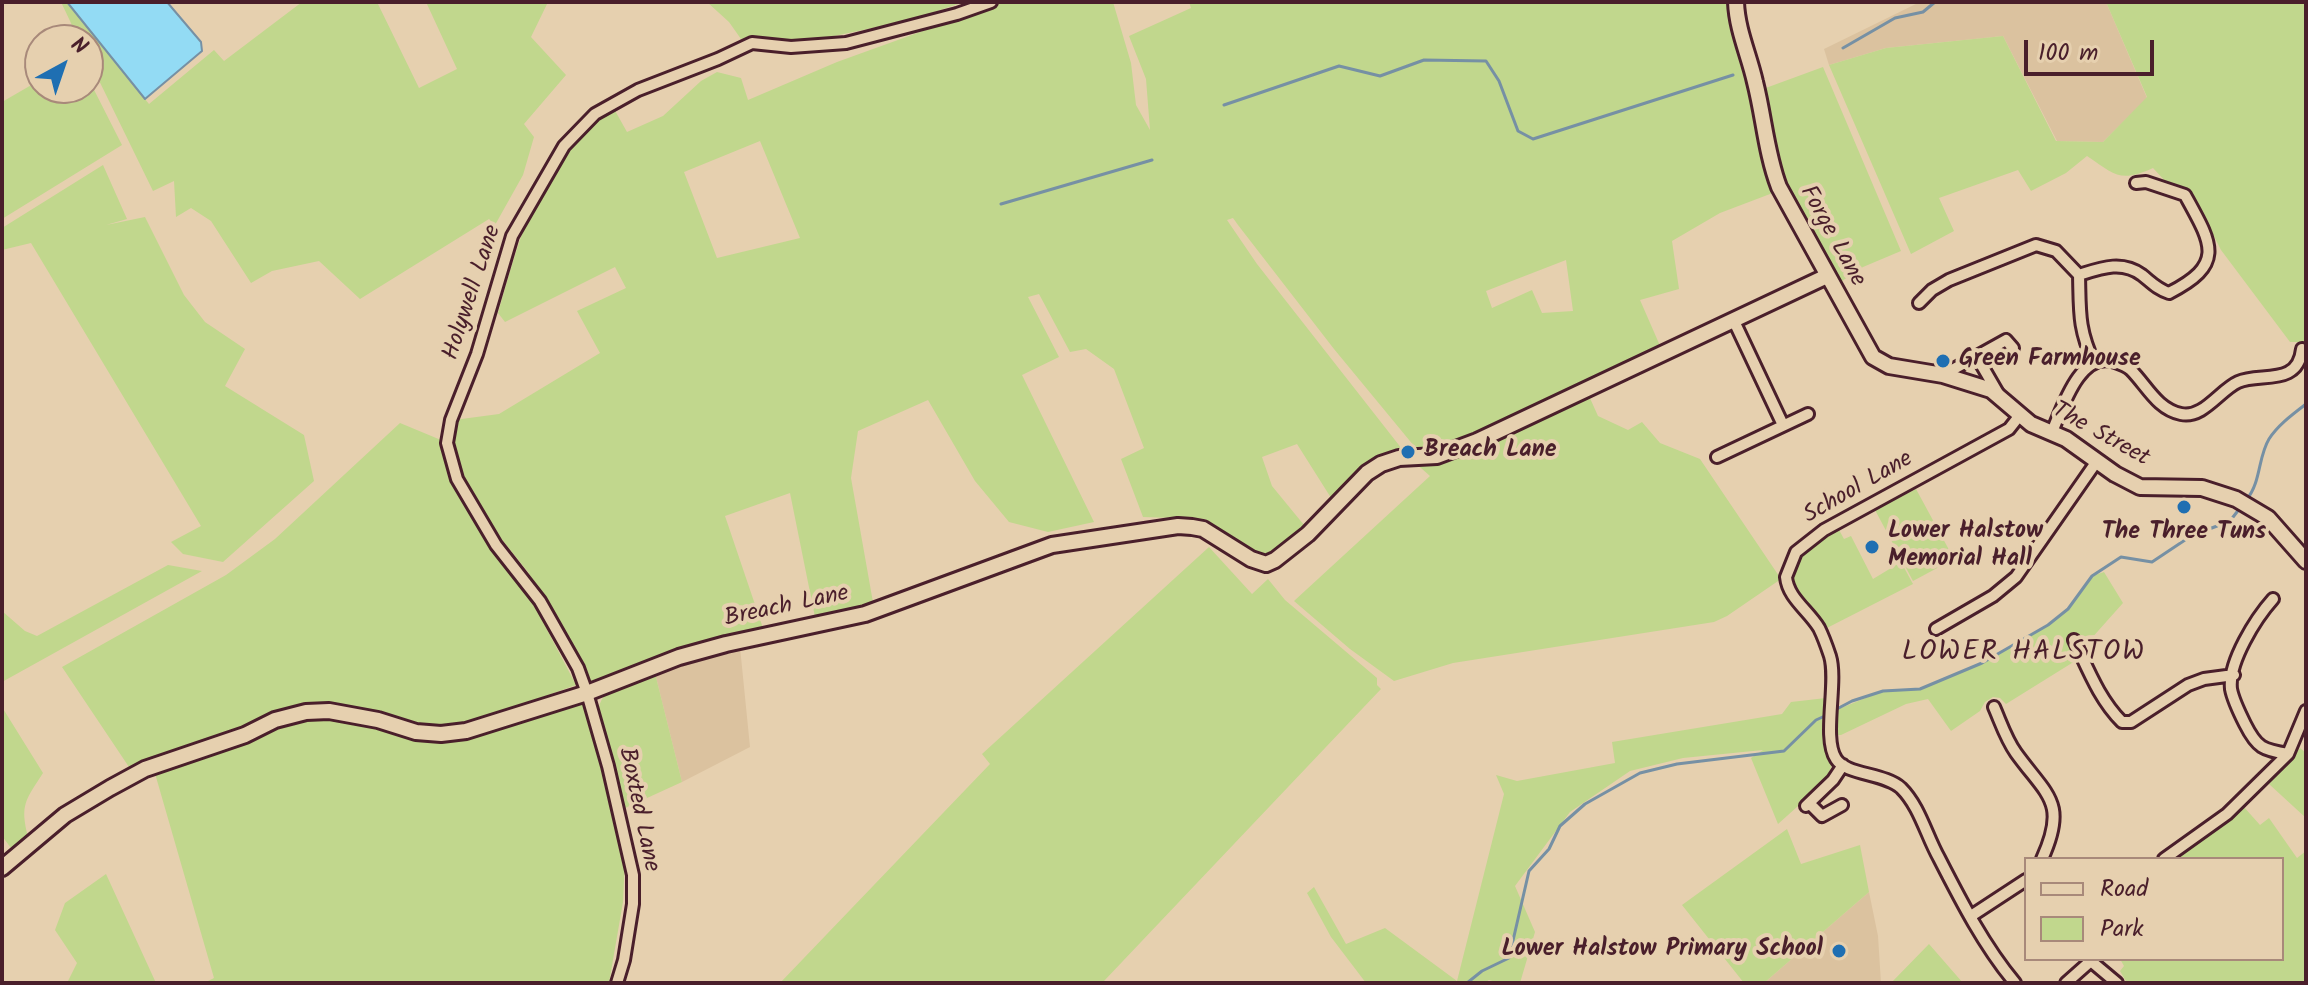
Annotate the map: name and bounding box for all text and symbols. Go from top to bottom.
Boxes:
north arrow [24,24,104,104]
scale bar [2028,24,2158,74]
text: N [62,29,95,65]
text: 100 m [2038,34,2098,73]
street label: Forge Lane [1791,181,1871,293]
street label: Holywell Lane [439,222,509,364]
place label: Green Farmhouse [1959,347,2141,375]
marker: Green Farmhouse [1934,352,1952,370]
street label: The Street [2046,397,2154,475]
place label: Breach Lane [1424,438,1556,466]
marker: Breach Lane [1399,443,1417,461]
street label: School Lane [1799,446,1919,532]
marker: The Three Tuns [2175,498,2193,516]
place label: Lower Halstow Memorial Hall [1888,519,2043,575]
place label: The Three Tuns [2102,520,2266,548]
marker: Lower Halstow Memorial Hall [1863,538,1881,556]
street label: Breach Lane [722,581,852,635]
district label: LOWER HALSTOW [1902,637,2146,671]
street label: Boxted Lane [610,745,664,875]
legend [2024,857,2284,961]
text: Road [2100,870,2148,909]
text: Park [2100,910,2144,949]
place label: Lower Halstow Primary School [1502,937,1823,965]
marker: Lower Halstow Primary School [1830,942,1848,960]

